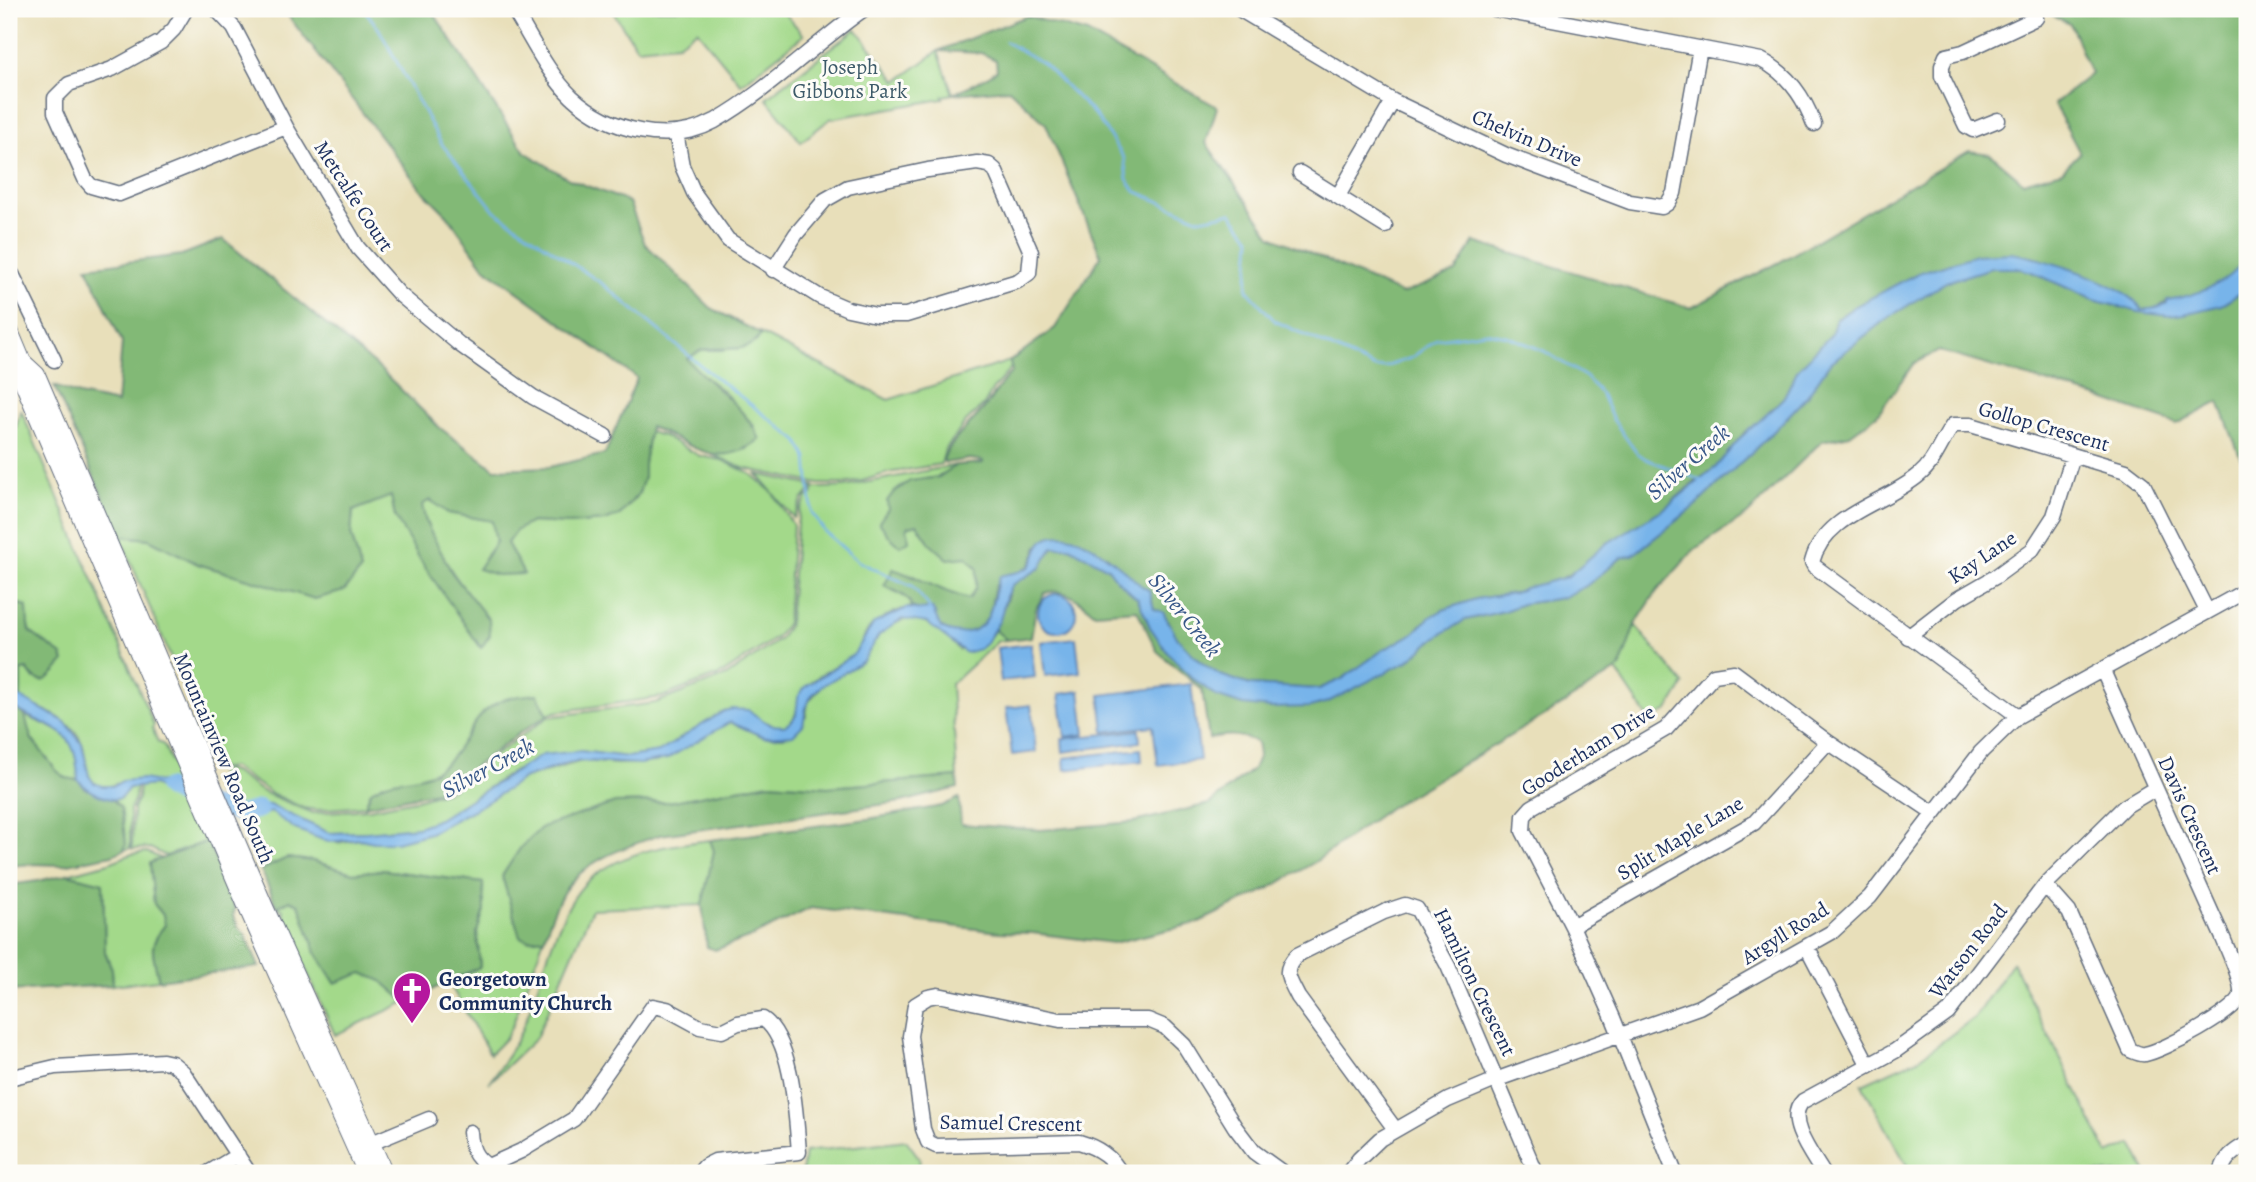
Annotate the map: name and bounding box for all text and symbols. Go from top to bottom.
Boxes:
park label: Joseph Gibbons Park [793,53,908,105]
street label: Chelvin Drive [1468,102,1586,174]
street label: Metcalfe Court [308,135,400,257]
street label: Gollop Crescent [1975,394,2113,458]
water label: Silver Creek [1640,417,1736,507]
street label: Kay Lane [1942,524,2022,590]
water label: Silver Creek [1141,566,1229,664]
street label: Mountainview Road South [167,648,281,868]
street label: Gooderham Drive [1516,698,1660,802]
water label: Silver Creek [436,731,540,805]
street label: Davis Crescent [2151,751,2229,879]
street label: Split Maple Lane [1612,789,1748,887]
street label: Argyll Road [1735,895,1835,971]
street label: Watson Road [1922,897,2014,1005]
street label: Hamilton Crescent [1427,903,1523,1061]
place label: Georgetown Community Church [439,965,612,1017]
church icon: Georgetown Community Church [391,970,433,1025]
street label: Samuel Crescent [939,1108,1083,1138]

